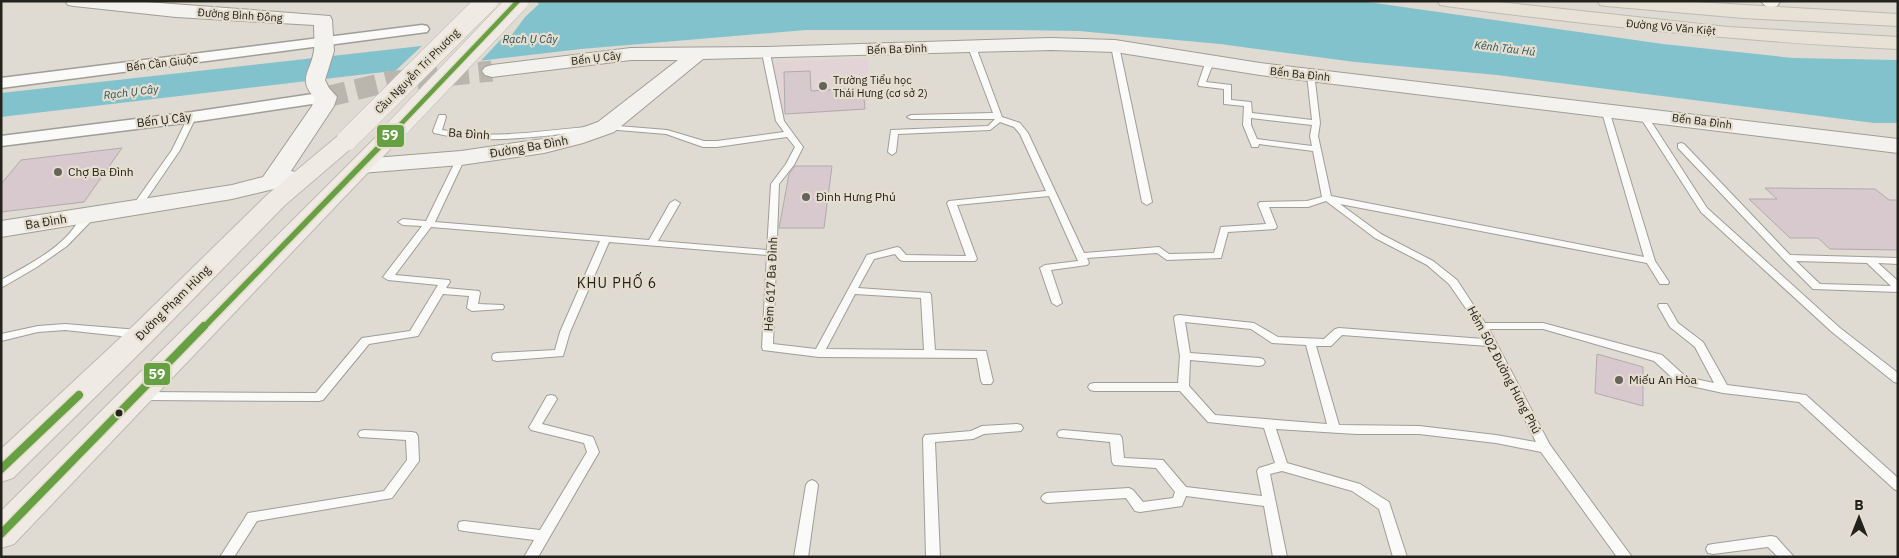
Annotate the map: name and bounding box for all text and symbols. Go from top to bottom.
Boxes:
street label: Đường Bình Đông [197,5,283,25]
street label: Đường Võ Văn Kiệt [1625,16,1717,38]
street label: Cầu Nguyễn Tri Phương [372,26,462,116]
water label: Rạch Ụ Cây [502,32,558,46]
water label: Kênh Tàu Hủ [1474,37,1536,59]
street label: Bến Ba Đình [867,41,927,57]
street label: Bến Ụ Cây [570,48,622,68]
street label: Bến Cần Giuộc [125,52,199,74]
street label: Bến Ba Đình [1269,64,1331,84]
place label: Trường Tiểu học Thái Hưng (cơ sở 2) [833,73,928,100]
marker: Trường Tiểu học Thái Hưng (cơ sở 2) [817,80,829,92]
water label: Rạch Ụ Cây [103,82,160,102]
street label: Bến Ụ Cây [136,109,192,130]
street label: Bến Ba Đình [1671,110,1733,132]
line badge: 59 [376,124,405,148]
street label: Ba Đình [448,125,490,142]
text: 59 [382,126,398,144]
street label: Đường Ba Đình [489,132,569,161]
place label: Chợ Ba Đình [68,164,134,179]
marker: Chợ Ba Đình [52,166,64,178]
place label: Đình Hưng Phú [816,189,896,204]
marker: Đình Hưng Phú [800,191,812,203]
street label: Ba Đình [24,211,68,232]
street label: Hẻm 617 Ba Đình [761,236,780,332]
street label: Đường Phạm Hùng [132,262,214,343]
district label: KHU PHỐ 6 [577,271,657,292]
street label: Hẻm 502 Đường Hưng Phú [1464,303,1545,436]
line badge: 59 [143,362,171,386]
text: 59 [149,365,165,383]
place label: Miếu An Hòa [1629,372,1698,387]
marker: Miếu An Hòa [1613,374,1625,386]
unlabelled marker [114,408,124,418]
north arrow [1834,493,1884,543]
text: B [1854,496,1864,514]

